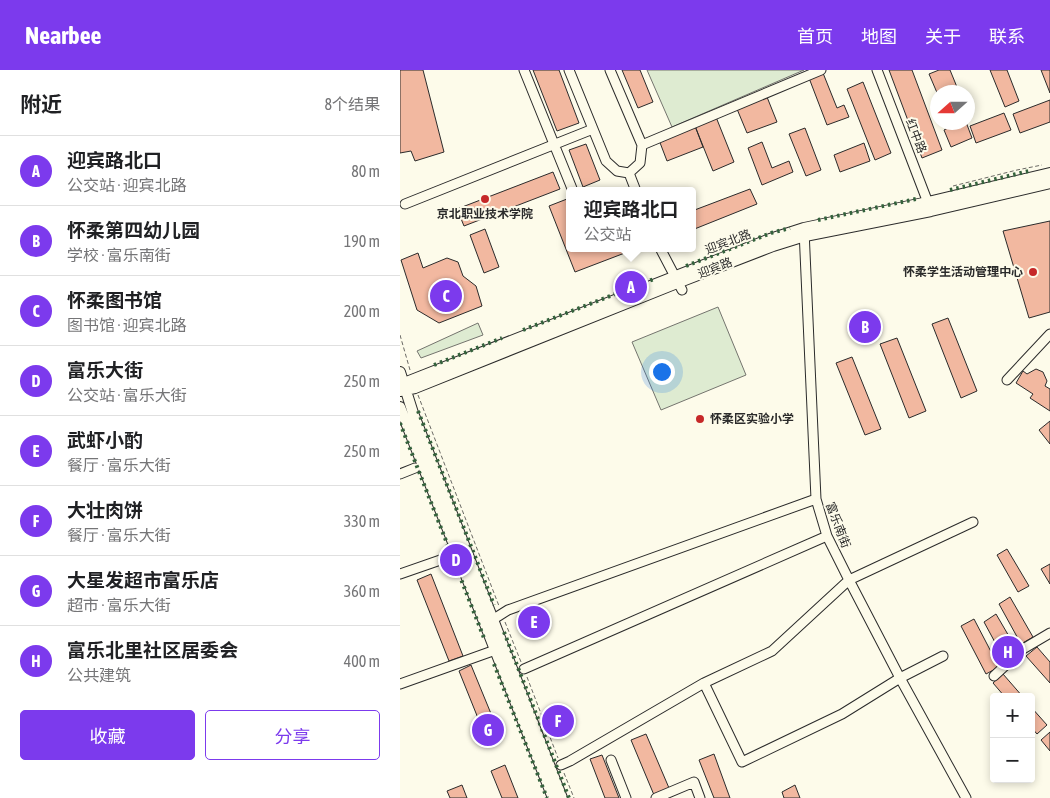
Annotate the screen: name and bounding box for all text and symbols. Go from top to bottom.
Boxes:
text: Nearbee [25,22,101,49]
text: 首页 [797,26,833,47]
text: 地图 [861,26,897,47]
text: 关于 [925,26,961,47]
text: 联系 [989,26,1025,47]
north arrow [930,85,975,130]
text: 附近 [20,92,62,116]
text: 8个结果 [324,95,380,113]
street label: 红中路 [903,117,929,155]
text: 迎宾路北口 [67,149,162,171]
text: A [32,162,40,180]
text: 80 m [351,162,380,180]
text: 公交站 · 迎宾北路 [67,176,187,194]
popup [566,187,696,252]
marker: 京北职业技术学院 [479,193,491,205]
text: 迎宾路北口 [583,198,679,220]
place label: 京北职业技术学院 [437,207,533,221]
text: 怀柔第四幼儿园 [67,219,200,241]
text: 公交站 [583,225,632,243]
street label: 迎宾北路 [703,227,753,257]
text: B [32,232,40,250]
text: 190 m [344,232,380,250]
text: 学校 · 富乐南街 [67,246,171,264]
street label: 迎宾路 [696,255,734,281]
place label: 怀柔学生活动管理中心 [903,265,1023,279]
marker: 怀柔学生活动管理中心 [1027,266,1039,278]
pin: A [615,268,647,306]
pin: C [430,277,462,315]
text: 怀柔图书馆 [67,289,162,311]
text: C [32,302,40,320]
text: 200 m [344,302,380,320]
pin: B [849,308,881,346]
text: 图书馆 · 迎宾北路 [67,316,187,334]
text: 富乐大街 [67,359,143,381]
your location [649,359,675,385]
text: D [32,372,40,390]
text: 250 m [344,372,380,390]
text: 公交站 · 富乐大街 [67,386,187,404]
place label: 怀柔区实验小学 [710,412,794,426]
marker: 怀柔区实验小学 [694,413,706,425]
text: 武虾小酌 [67,429,143,451]
text: E [33,442,39,460]
text: 250 m [344,442,380,460]
text: 餐厅 · 富乐大街 [67,456,171,474]
text: 大壮肉饼 [67,499,143,521]
street label: 富乐南街 [823,500,853,550]
text: F [33,512,39,530]
text: 330 m [344,512,380,530]
text: 餐厅 · 富乐大街 [67,526,171,544]
pin: D [440,541,472,579]
text: 大星发超市富乐店 [67,569,219,591]
text: G [32,582,40,600]
text: 360 m [344,582,380,600]
text: 超市 · 富乐大街 [67,596,171,614]
pin: E [518,603,550,641]
pin: H [992,633,1024,671]
text: 富乐北里社区居委会 [67,639,238,661]
text: H [31,652,41,670]
text: 400 m [344,652,380,670]
text: 公共建筑 [67,666,131,684]
map controls [990,693,1035,783]
button: + [990,693,1035,738]
pin: F [542,702,574,740]
button: 收藏 [20,710,195,760]
button: 分享 [205,710,380,760]
pin: G [472,711,504,749]
button: − [990,738,1035,783]

